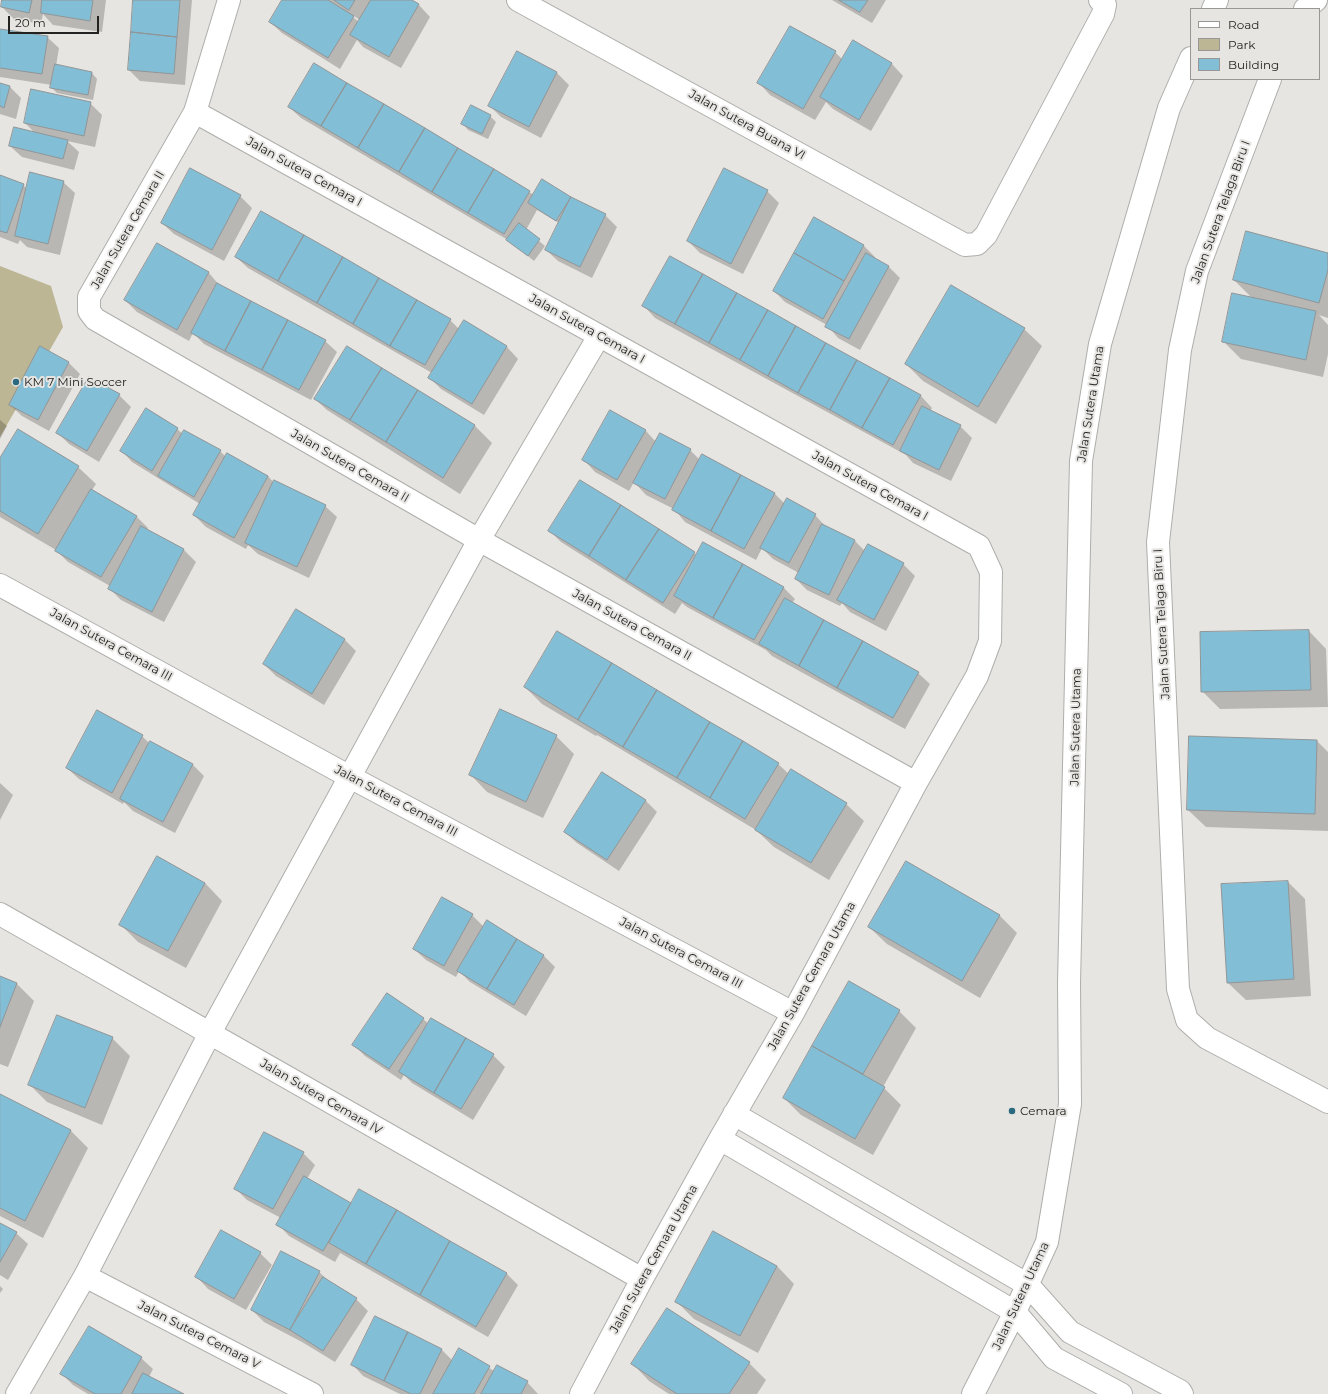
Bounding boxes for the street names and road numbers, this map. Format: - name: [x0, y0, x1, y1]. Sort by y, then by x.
- street label: Jalan Sutera Buana VI: [686, 87, 808, 163]
- street label: Jalan Sutera Cemara I: [244, 134, 364, 210]
- street label: Jalan Sutera Telaga Biru I: [1188, 139, 1254, 285]
- street label: Jalan Sutera Cemara II: [88, 169, 168, 291]
- street label: Jalan Sutera Cemara I: [527, 291, 647, 367]
- street label: Jalan Sutera Utama: [1075, 345, 1107, 463]
- street label: Jalan Sutera Cemara II: [289, 426, 411, 506]
- street label: Jalan Sutera Cemara I: [810, 448, 930, 524]
- street label: Jalan Sutera Telaga Biru I: [1151, 548, 1173, 700]
- street label: Jalan Sutera Cemara II: [570, 586, 694, 664]
- street label: Jalan Sutera Cemara III: [47, 605, 175, 685]
- street label: Jalan Sutera Utama: [1068, 668, 1084, 786]
- street label: Jalan Sutera Cemara III: [332, 762, 460, 840]
- street label: Jalan Sutera Cemara Utama: [765, 899, 859, 1053]
- street label: Jalan Sutera Cemara III: [617, 914, 745, 992]
- street label: Jalan Sutera Cemara IV: [258, 1056, 384, 1138]
- street label: Jalan Sutera Cemara Utama: [607, 1182, 701, 1336]
- street label: Jalan Sutera Utama: [990, 1240, 1052, 1352]
- street label: Jalan Sutera Cemara V: [136, 1298, 262, 1372]

